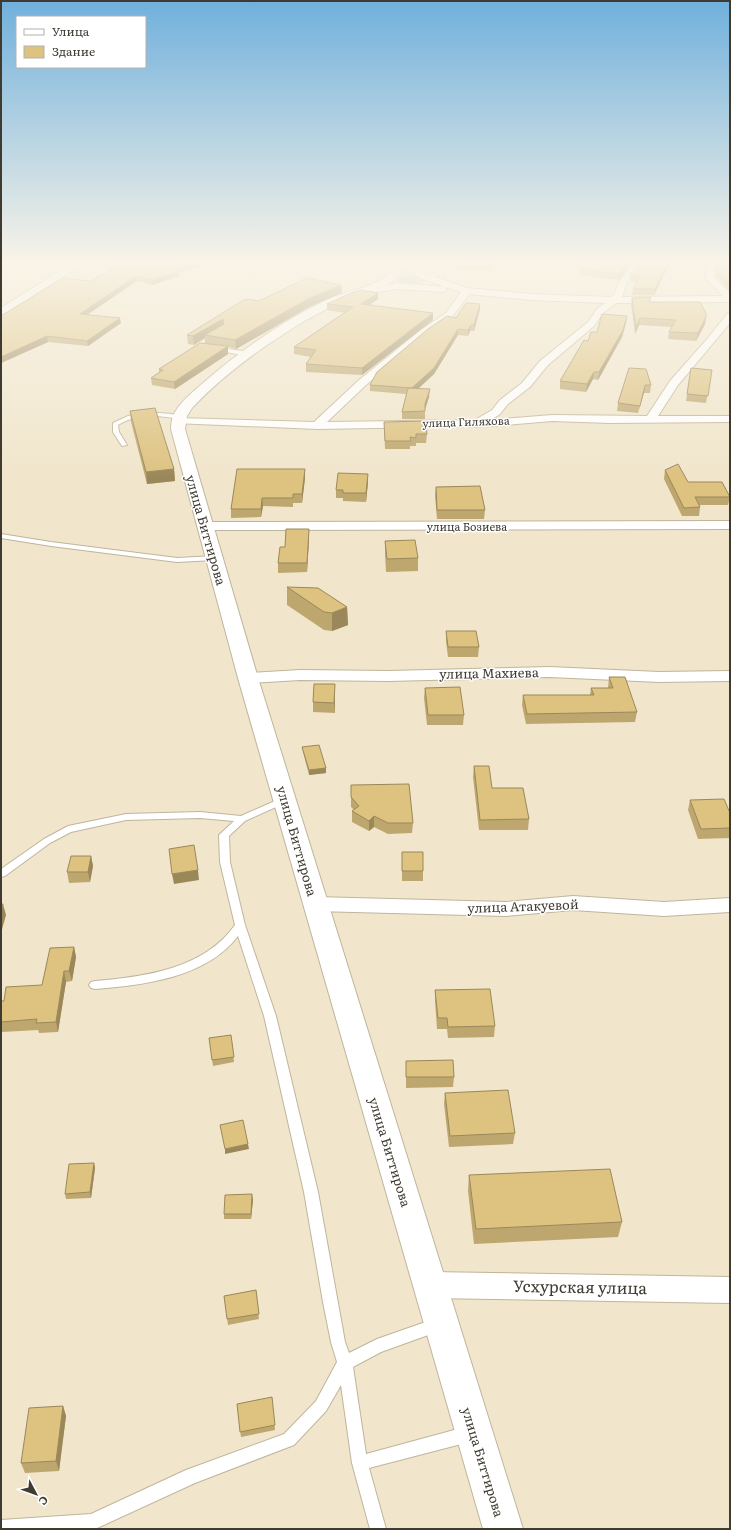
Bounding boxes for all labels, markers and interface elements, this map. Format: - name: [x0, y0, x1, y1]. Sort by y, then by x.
- legend: [16, 16, 146, 68]
- text: Улица: [52, 22, 90, 40]
- text: Здание: [52, 42, 95, 60]
- street label: улица Гиляхова: [422, 411, 510, 431]
- street label: улица Биттирова: [182, 472, 231, 587]
- street label: улица Бозиева: [427, 518, 507, 534]
- street label: улица Махиева: [439, 662, 539, 683]
- street label: улица Биттирова: [273, 783, 322, 898]
- street label: улица Атакуевой: [467, 894, 579, 917]
- street label: улица Биттирова: [365, 1095, 416, 1209]
- street label: Усхурская улица: [513, 1273, 648, 1299]
- street label: улица Биттирова: [458, 1405, 509, 1519]
- north arrow: [16, 1474, 56, 1514]
- text: С: [36, 1493, 53, 1510]

